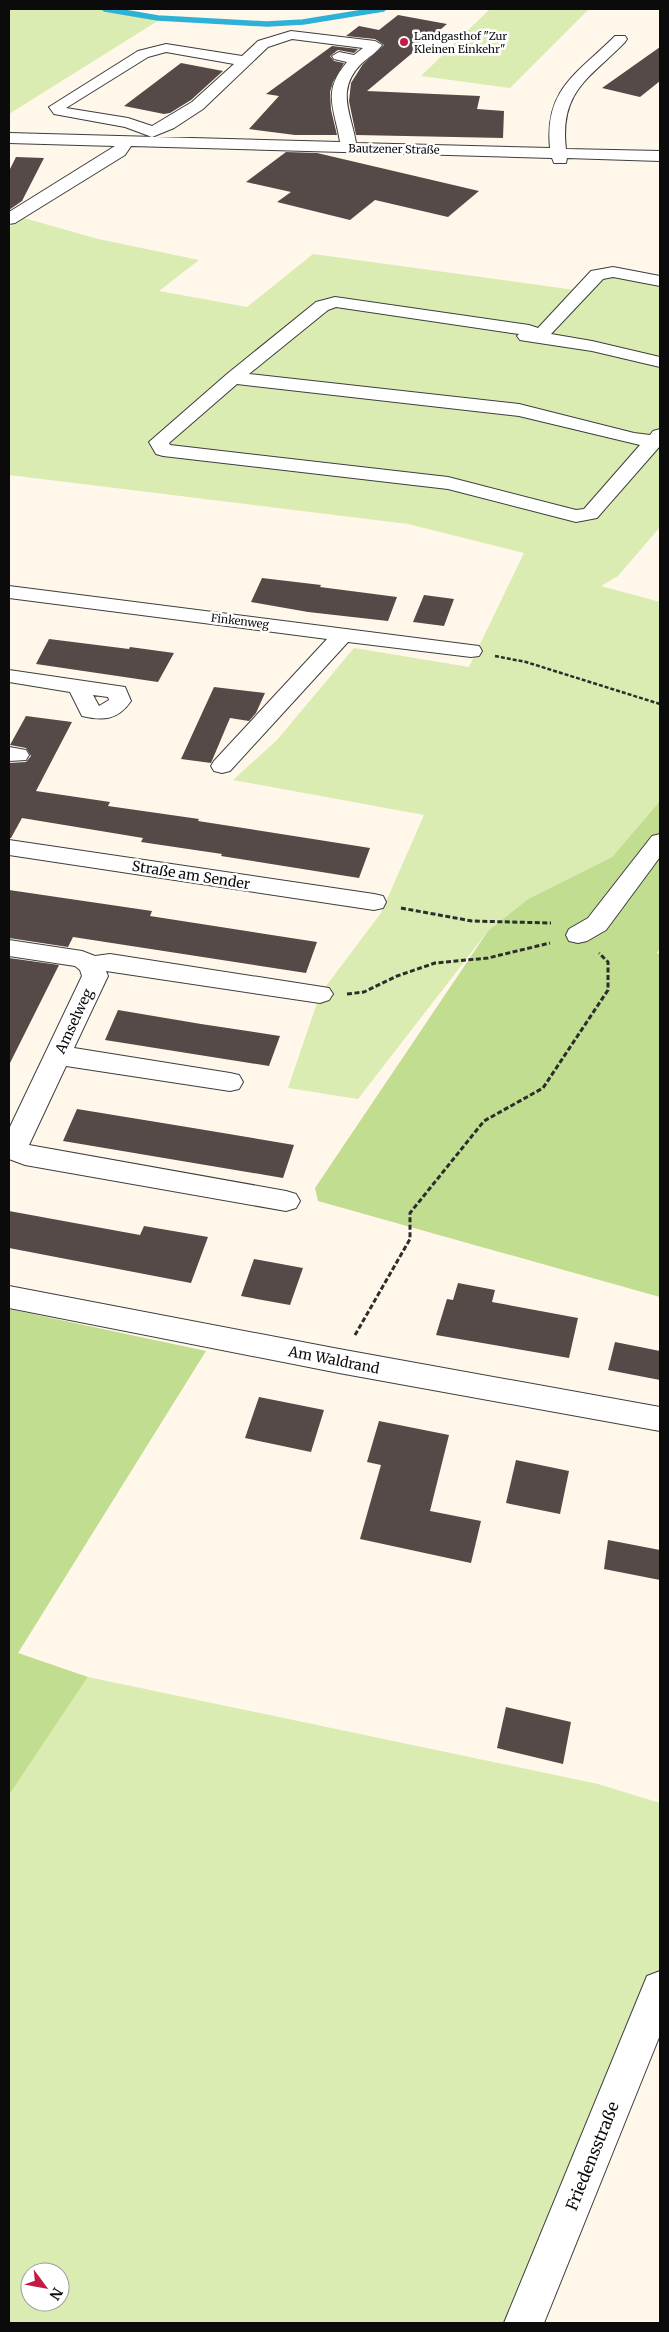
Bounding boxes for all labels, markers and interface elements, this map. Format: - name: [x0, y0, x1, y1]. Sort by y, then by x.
- place label: Landgasthof "Zur Kleinen Einkehr": [414, 29, 507, 56]
- marker: Landgasthof "Zur Kleinen Einkehr": [398, 36, 410, 48]
- street label: Bautzener Straße: [348, 141, 440, 157]
- street label: Finkenweg: [210, 610, 270, 632]
- street label: Straße am Sender: [131, 857, 251, 893]
- street label: Amselweg: [51, 985, 97, 1057]
- street label: Am Waldrand: [286, 1342, 382, 1378]
- street label: Friedensstraße: [561, 2099, 623, 2213]
- north arrow: [20, 2262, 70, 2312]
- text: N: [45, 2284, 67, 2303]

